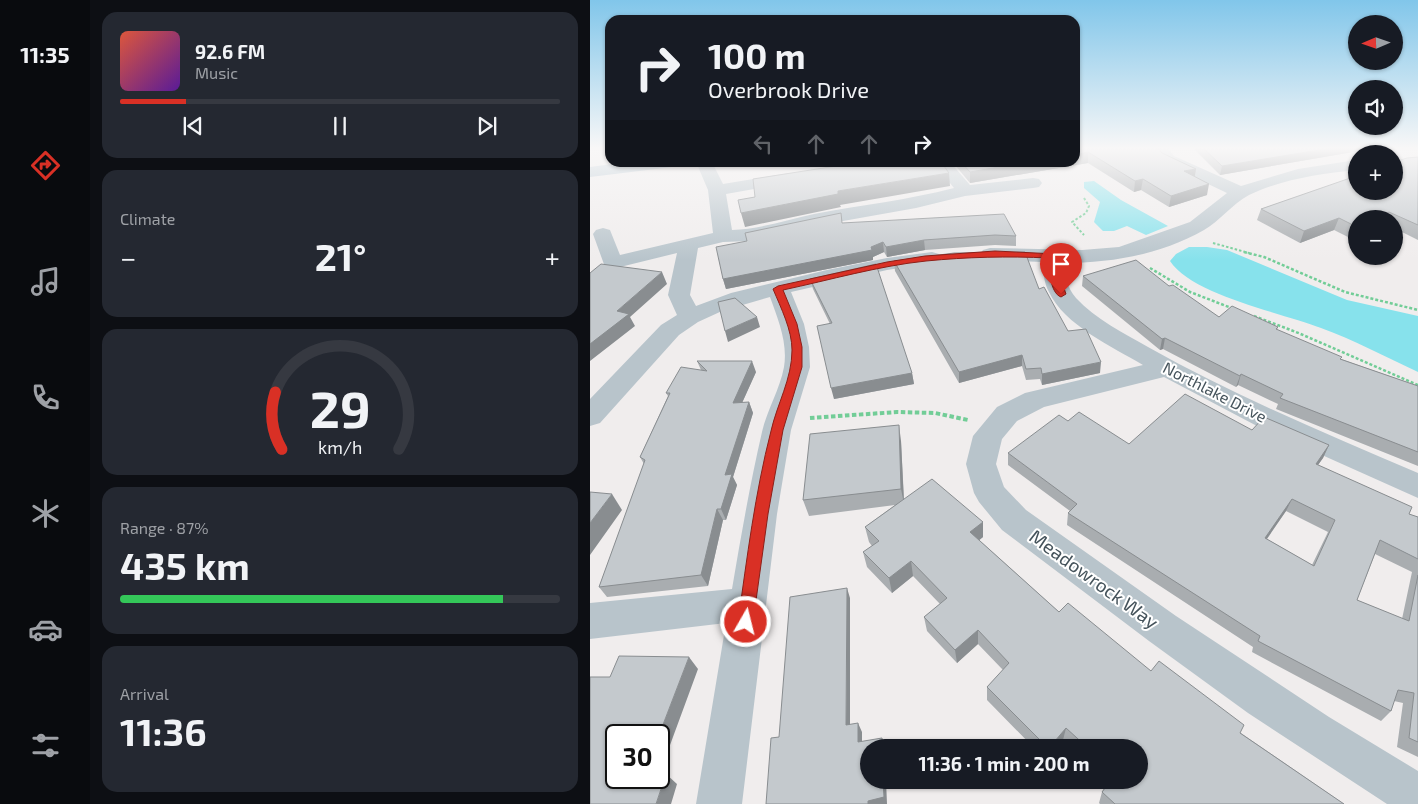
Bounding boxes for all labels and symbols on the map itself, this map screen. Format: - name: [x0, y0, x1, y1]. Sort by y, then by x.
- north arrow: [1348, 15, 1402, 70]
- pin: [1040, 243, 1082, 294]
- street label: Northlake Drive: [1160, 357, 1270, 426]
- street label: Meadowrock Way: [1025, 524, 1163, 633]
- position arrow: [719, 595, 771, 647]
- speed limit sign: 30: [605, 724, 670, 789]

